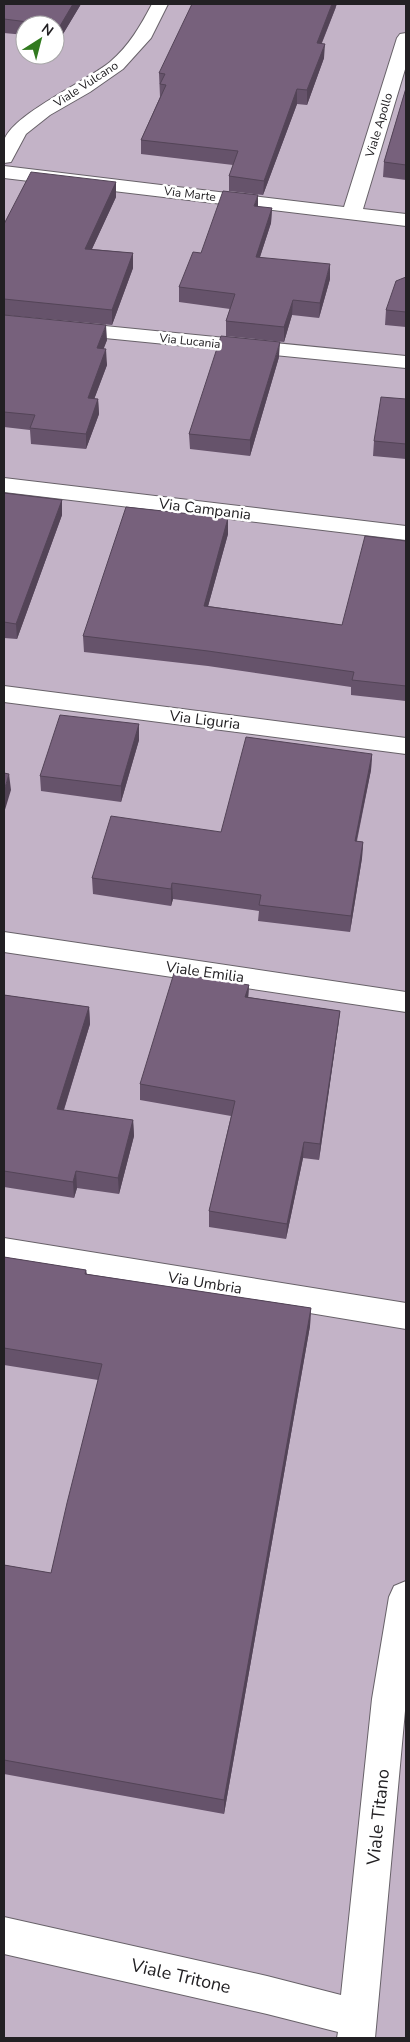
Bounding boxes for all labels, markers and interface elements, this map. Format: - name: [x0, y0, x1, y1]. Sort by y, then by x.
- north arrow: [15, 15, 65, 65]
- text: N: [38, 19, 57, 41]
- street label: Viale Vulcano: [50, 57, 122, 111]
- street label: Viale Apollo: [361, 91, 396, 160]
- street label: Via Marte: [162, 183, 217, 205]
- street label: Via Lucania: [158, 330, 221, 352]
- street label: Via Campania: [157, 493, 252, 525]
- street label: Via Liguria: [167, 706, 242, 734]
- street label: Viale Emilia: [164, 956, 245, 987]
- street label: Via Umbria: [165, 1267, 244, 1299]
- street label: Viale Titano: [361, 1768, 395, 1867]
- street label: Viale Tritone: [128, 1953, 233, 1999]

